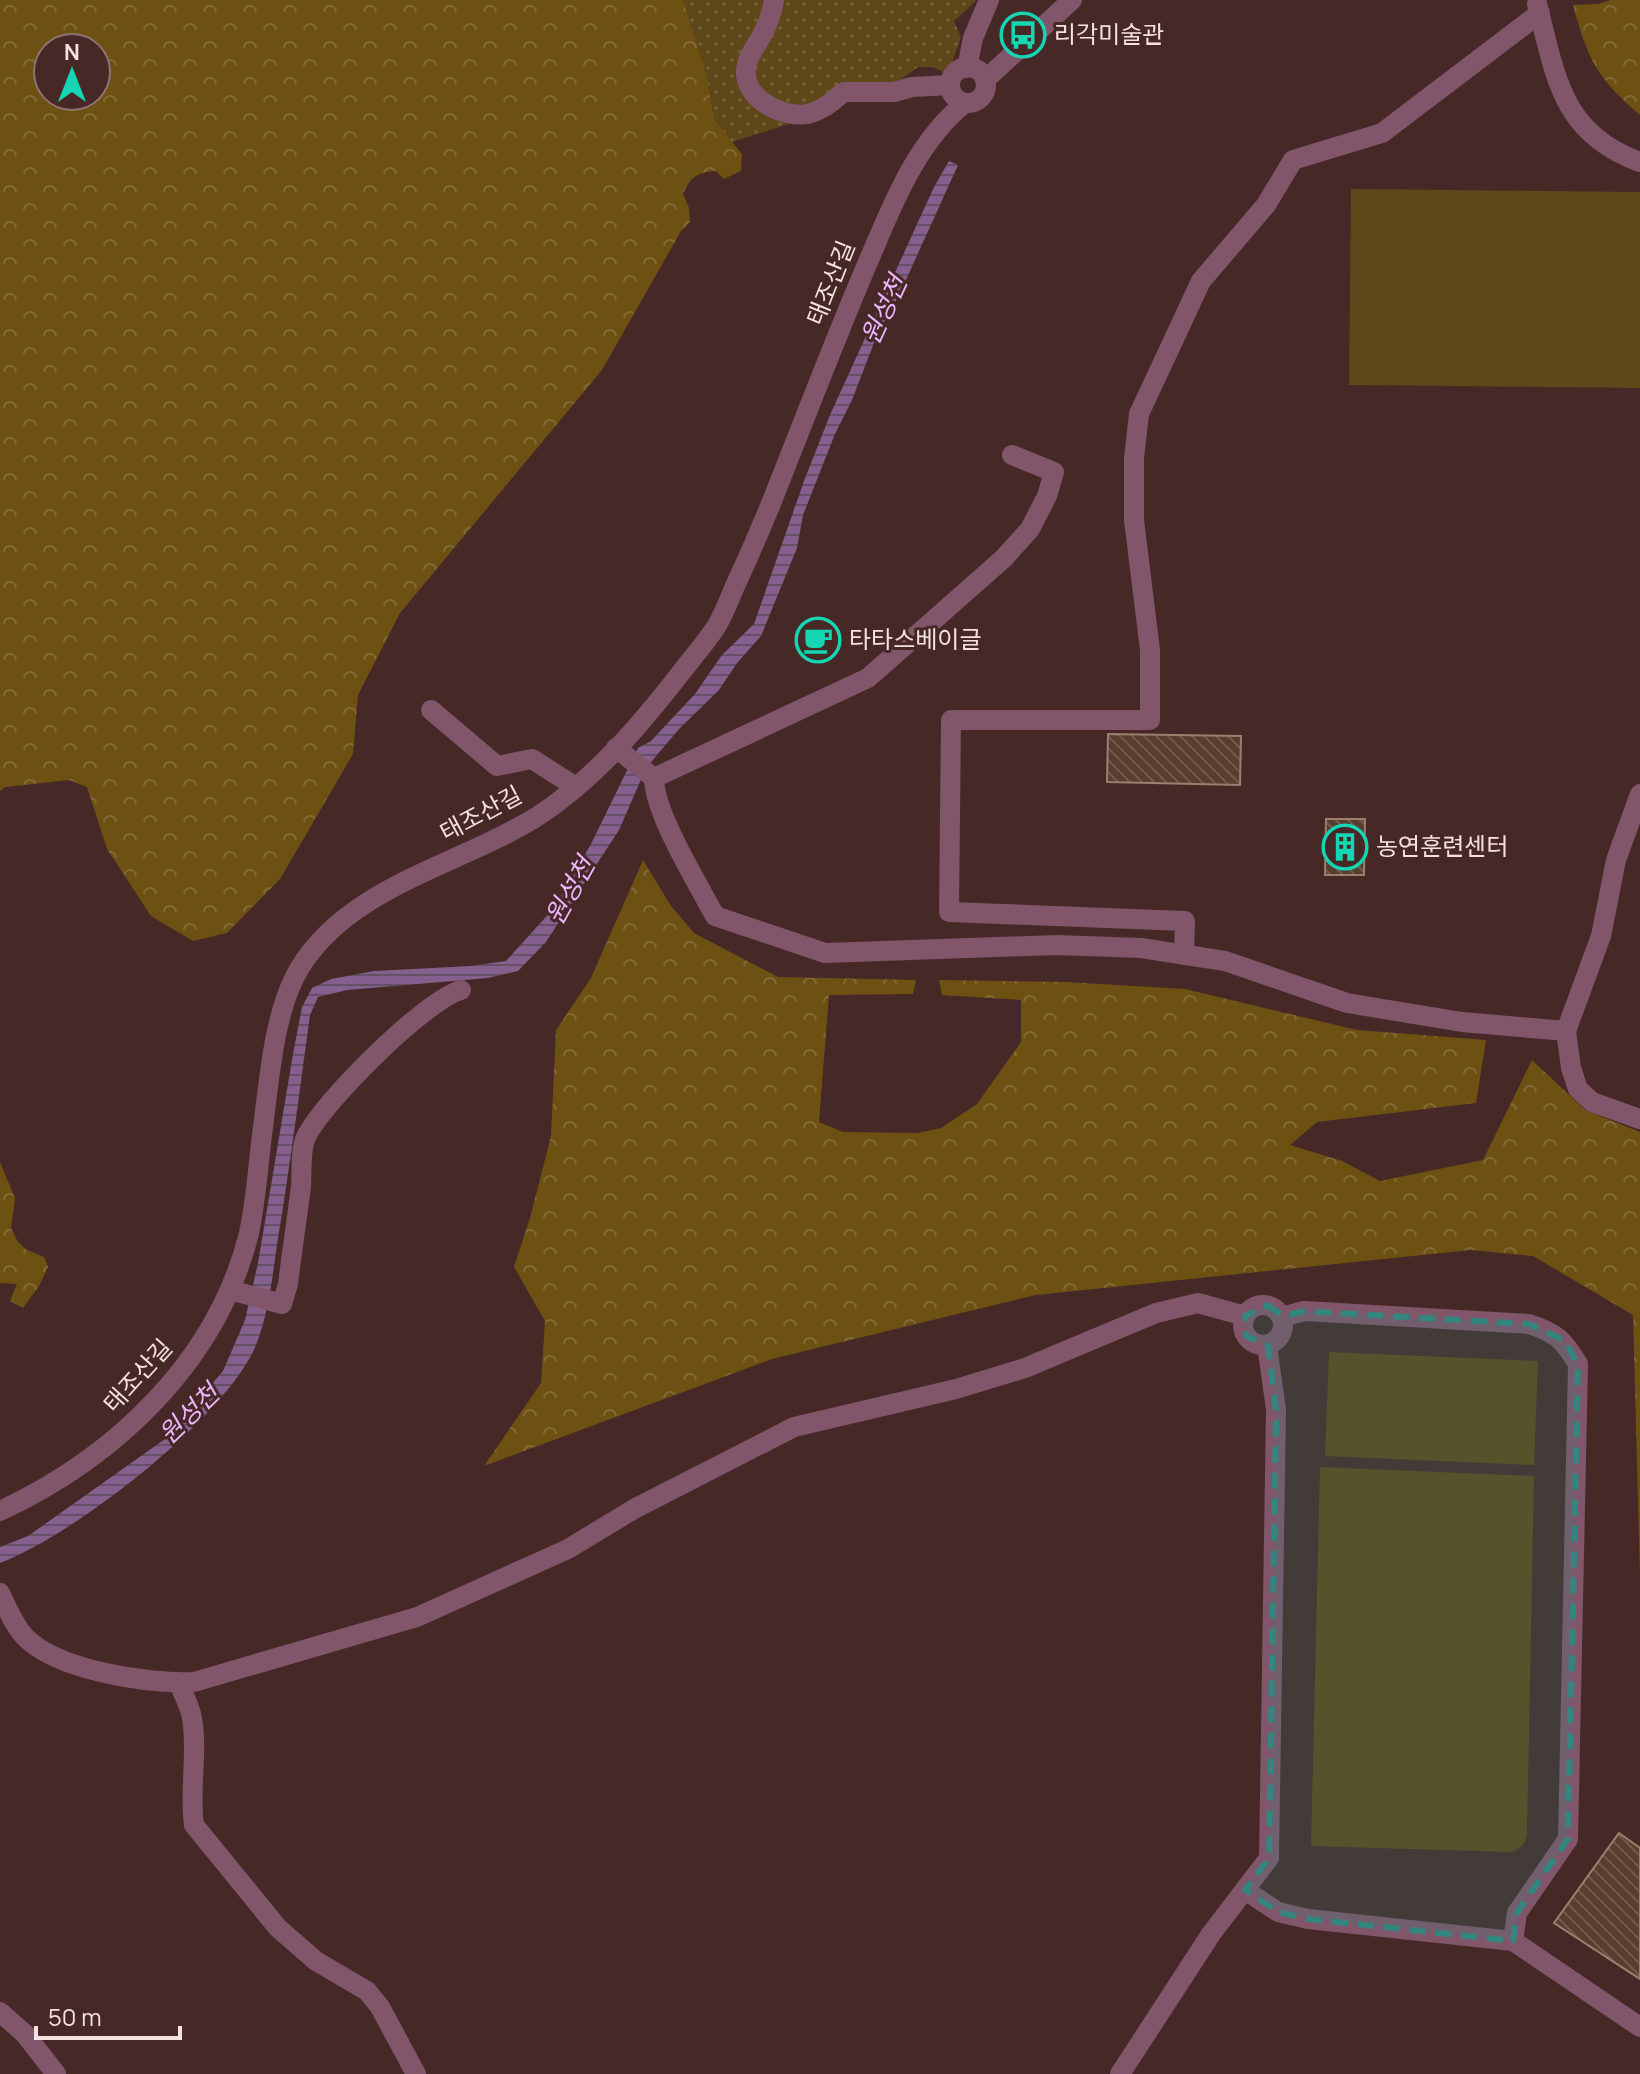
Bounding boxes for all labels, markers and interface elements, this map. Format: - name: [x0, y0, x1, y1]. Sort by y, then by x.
- bus stop icon: 리각미술관: [999, 11, 1047, 59]
- place label: 리각미술관: [1054, 17, 1164, 50]
- north arrow: [32, 32, 112, 112]
- text: N: [64, 37, 80, 67]
- street label: 태조산길: [798, 235, 861, 330]
- water label: 원성천: [852, 267, 916, 350]
- cafe icon: 타타스베이글: [794, 616, 842, 664]
- place label: 타타스베이글: [849, 622, 981, 655]
- street label: 태조산길: [434, 777, 527, 848]
- building icon: 농연훈련센터: [1321, 823, 1369, 871]
- place label: 농연훈련센터: [1376, 829, 1508, 862]
- water label: 원성천: [536, 848, 604, 931]
- street label: 태조산길: [95, 1331, 179, 1419]
- water label: 원성천: [150, 1373, 229, 1451]
- scale bar: [36, 1990, 180, 2040]
- text: 50 m: [48, 2000, 102, 2033]

